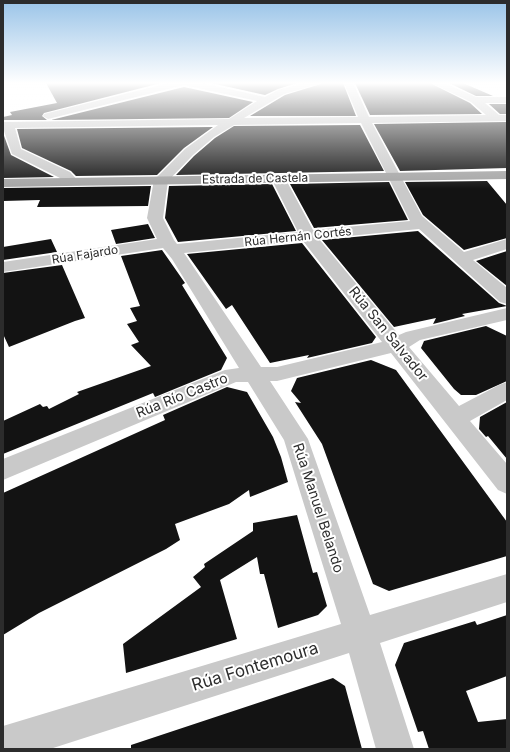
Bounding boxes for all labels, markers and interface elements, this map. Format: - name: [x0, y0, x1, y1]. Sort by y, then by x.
- street label: Estrada de Castela: [202, 171, 308, 187]
- street label: Rúa Hernán Cortés: [244, 224, 352, 250]
- street label: Rúa Fajardo: [51, 243, 119, 267]
- street label: Rúa San Salvador: [345, 284, 431, 384]
- street label: Rúa Río Castro: [134, 370, 230, 422]
- street label: Rúa Manuel Belando: [289, 441, 347, 575]
- street label: Rúa Fontemoura: [189, 638, 321, 696]

